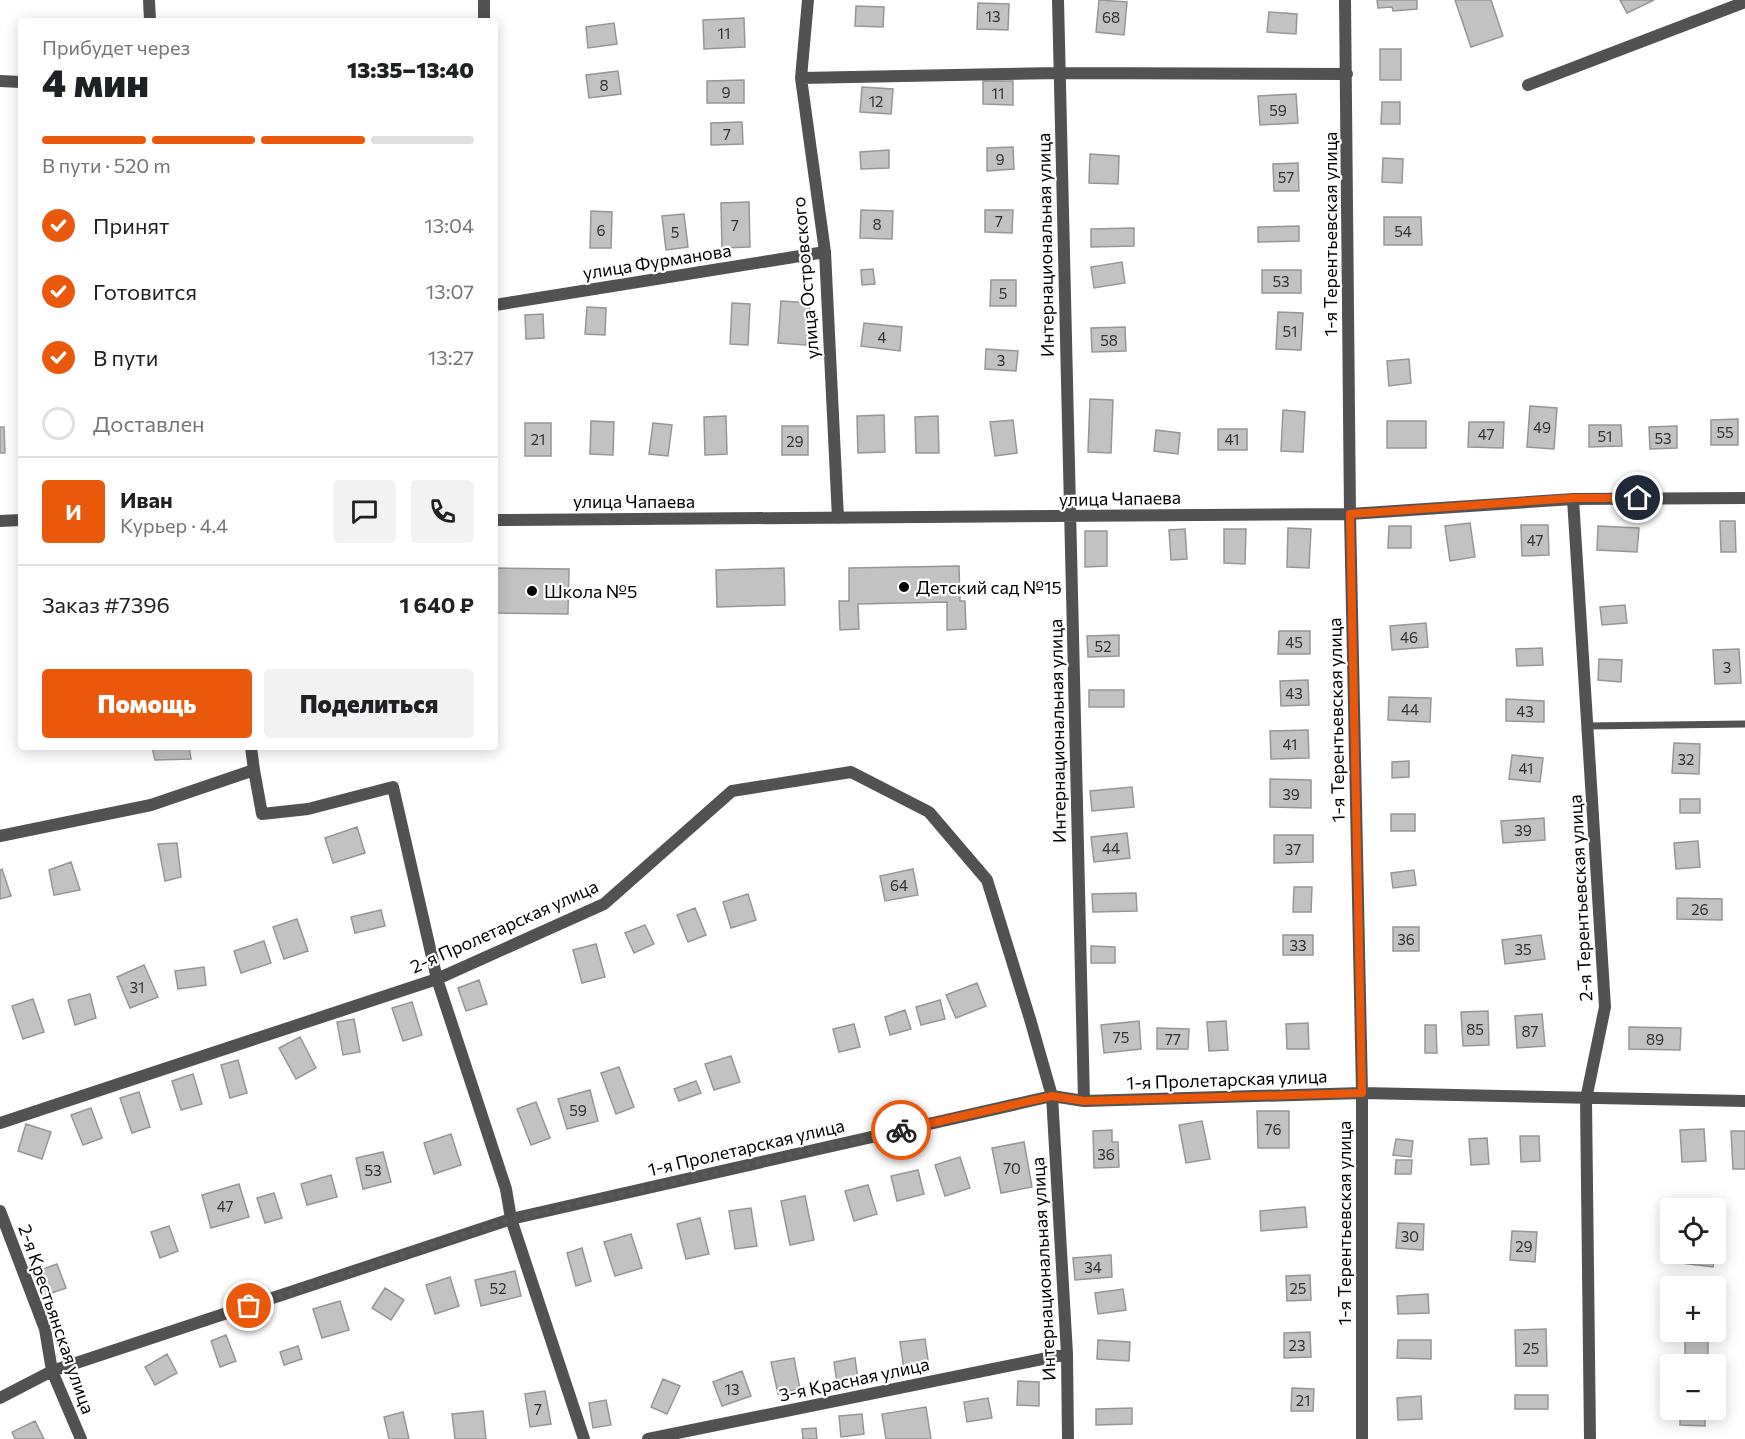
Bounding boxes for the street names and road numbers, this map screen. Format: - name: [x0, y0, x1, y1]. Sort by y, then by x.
- street label: 1-я Терентьевская улица: [1319, 132, 1341, 336]
- street label: Интернациональная улица: [1032, 133, 1058, 357]
- street label: улица Островского: [787, 196, 823, 360]
- street label: улица Фурманова: [581, 238, 733, 284]
- street label: улица Чапаева: [1059, 486, 1181, 510]
- street label: улица Чапаева: [573, 490, 695, 512]
- street label: 1-я Терентьевская улица: [1323, 617, 1349, 823]
- street label: Интернациональная улица: [1044, 619, 1070, 843]
- street label: 2-я Терентьевская улица: [1564, 794, 1596, 1002]
- street label: 2-я Пролетарская улица: [407, 875, 601, 977]
- street label: 1-я Пролетарская улица: [1126, 1064, 1328, 1094]
- street label: 1-я Пролетарская улица: [646, 1114, 846, 1180]
- street label: 1-я Терентьевская улица: [1333, 1121, 1355, 1325]
- street label: Интернациональная улица: [1026, 1156, 1060, 1382]
- street label: 2-я Крестьянская улица: [14, 1221, 100, 1417]
- street label: 3-я Красная улица: [777, 1352, 931, 1406]

